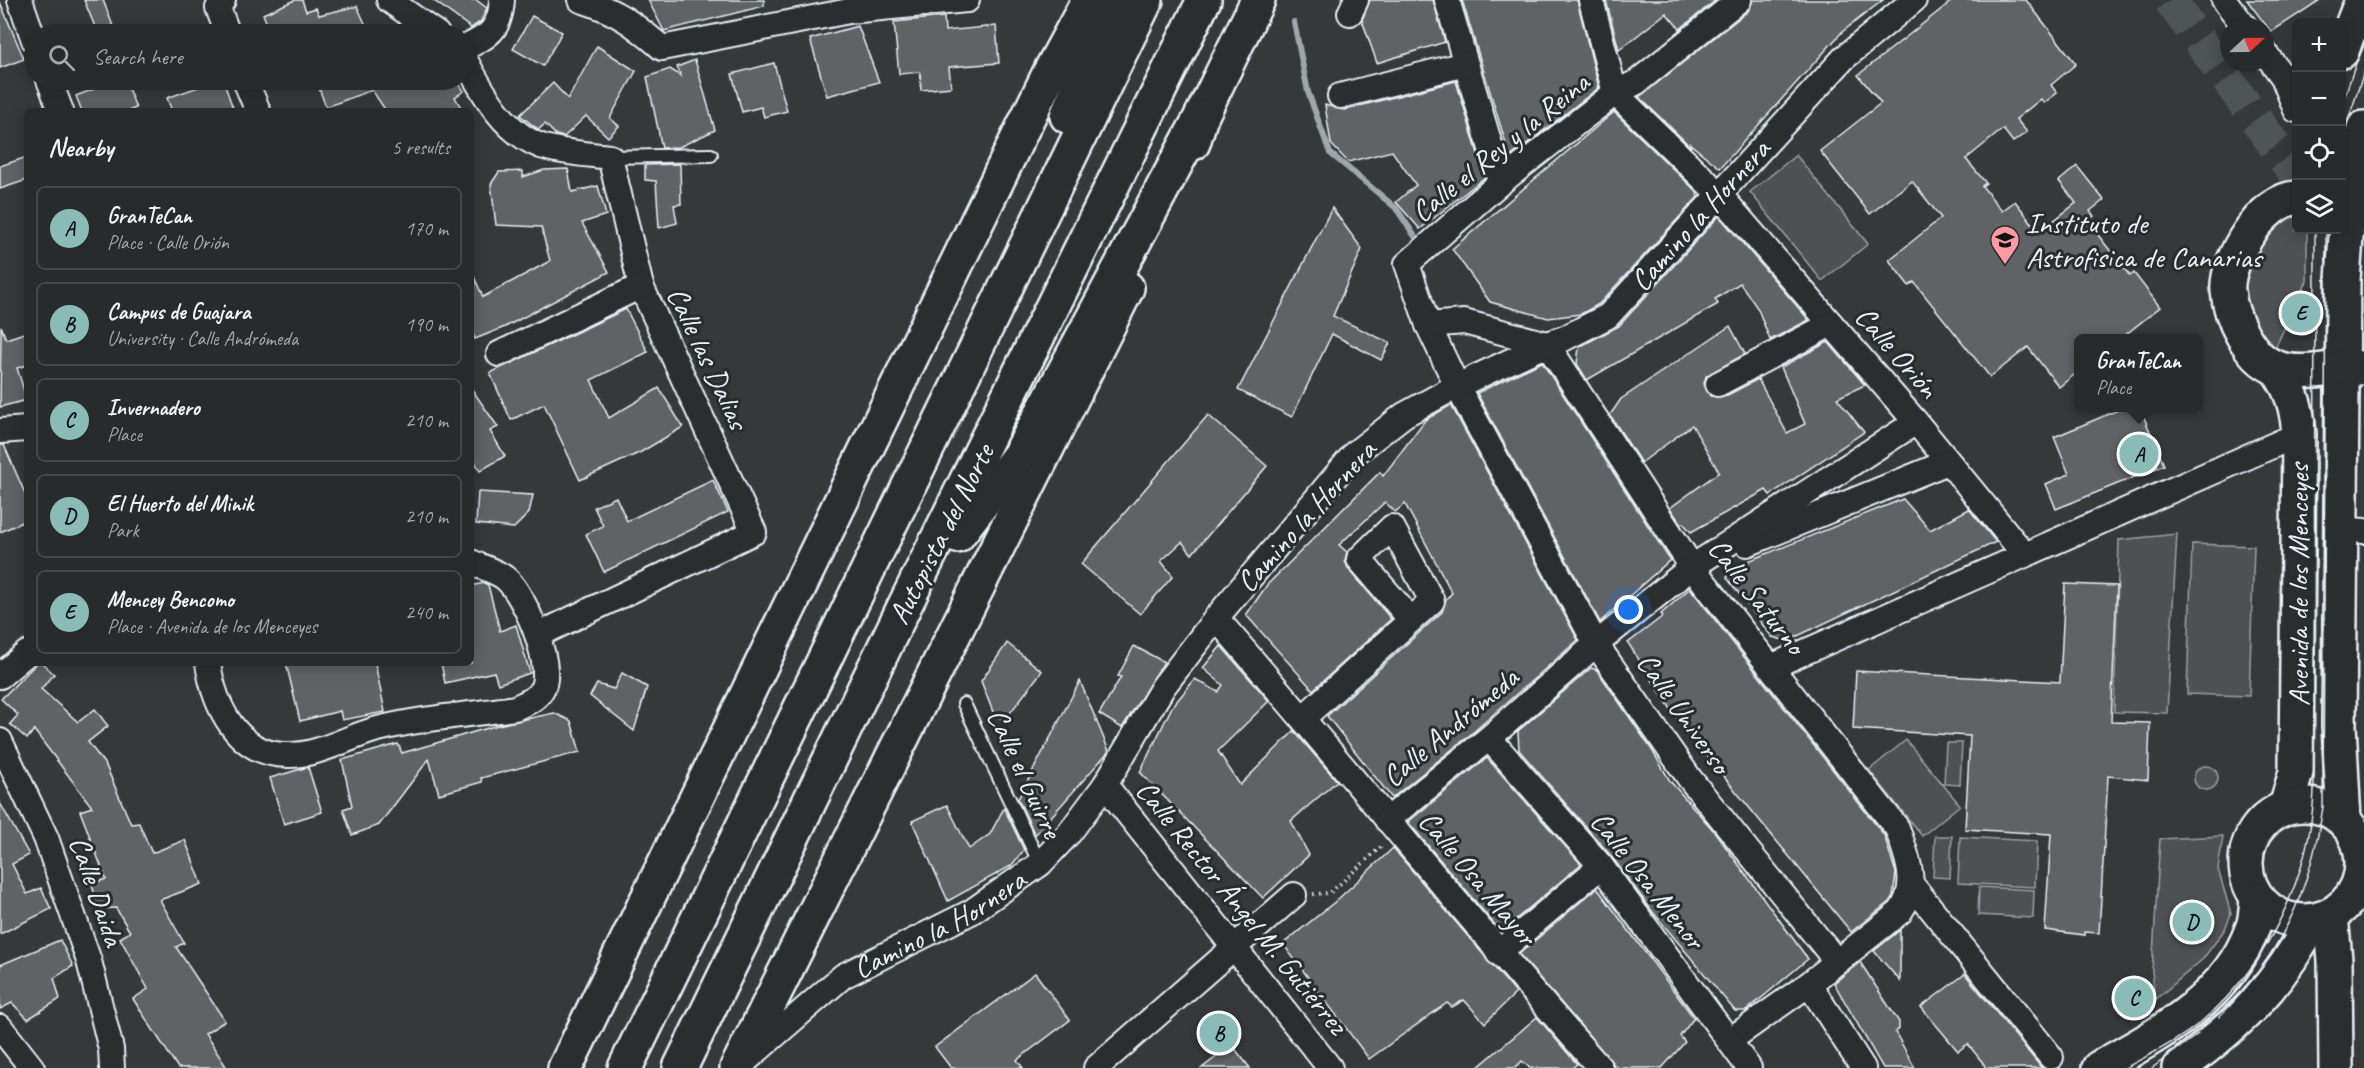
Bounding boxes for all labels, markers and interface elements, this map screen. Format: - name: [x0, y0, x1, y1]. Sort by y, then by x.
- north arrow: [2220, 18, 2274, 72]
- map controls: [2292, 18, 2346, 234]
- button: +: [2292, 18, 2346, 72]
- search box: [24, 24, 474, 90]
- icon: search: [45, 41, 78, 74]
- text: Search here: [93, 43, 183, 71]
- street label: Calle el Rey y la Reina: [1403, 62, 1598, 230]
- button: −: [2292, 72, 2346, 126]
- button: locate: [2292, 126, 2346, 180]
- street label: Camino la Hornera: [1622, 130, 1780, 299]
- text: Nearby: [48, 131, 113, 164]
- text: 5 results: [391, 135, 450, 160]
- button: layers: [2292, 180, 2346, 234]
- text: GranTeCan: [107, 202, 192, 230]
- place label: Instituto de Astrofisica de Canarias: [2026, 204, 2264, 276]
- text: A: [64, 216, 75, 241]
- text: 170 m: [405, 216, 448, 241]
- school or university icon: Instituto de Astrofisica de Canarias: [1989, 224, 2021, 266]
- text: Place · Calle Orión: [107, 230, 229, 255]
- street label: Calle las Dalias: [658, 281, 759, 438]
- pin: E: [2282, 290, 2320, 336]
- text: Campus de Guajara: [107, 298, 251, 326]
- street label: Calle Orión: [1847, 298, 1948, 407]
- text: B: [64, 312, 75, 337]
- text: 190 m: [405, 312, 448, 337]
- text: University · Calle Andrómeda: [107, 326, 298, 351]
- popup: [2074, 334, 2203, 412]
- text: GranTeCan: [2096, 347, 2181, 375]
- text: Place: [2096, 375, 2131, 400]
- text: Invernadero: [107, 394, 200, 422]
- text: C: [65, 408, 74, 433]
- text: 210 m: [405, 408, 448, 433]
- text: Place: [107, 422, 142, 447]
- street label: Camino la Hornera: [1228, 431, 1386, 600]
- pin: A: [2120, 432, 2158, 476]
- street label: Autopista del Norte: [879, 436, 1004, 630]
- street label: Avenida de los Menceyes: [2279, 461, 2317, 706]
- text: El Huerto del Minik: [107, 490, 253, 518]
- text: D: [64, 504, 75, 529]
- text: 210 m: [405, 504, 448, 529]
- text: Park: [107, 518, 139, 543]
- street label: Calle Saturno: [1700, 530, 1816, 664]
- text: Mencey Bencomo: [107, 586, 234, 614]
- your location: [1614, 595, 1643, 624]
- text: E: [64, 600, 75, 625]
- text: 240 m: [405, 600, 448, 625]
- text: Place · Avenida de los Menceyes: [107, 614, 317, 639]
- street label: Calle Universo: [1628, 645, 1741, 784]
- street label: Calle Andrómeda: [1374, 658, 1528, 795]
- street label: Calle el Guirre: [978, 702, 1073, 846]
- street label: Calle Rector Ángel M. Gutiérrez: [1128, 772, 1357, 1043]
- street label: Calle Osa Mayor: [1410, 803, 1547, 955]
- street label: Calle Osa Menor: [1582, 803, 1715, 959]
- street label: Calle Daida: [61, 831, 134, 953]
- street label: Camino la Hornera: [847, 860, 1035, 987]
- pin: D: [2172, 900, 2212, 944]
- pin: C: [2114, 976, 2154, 1020]
- pin: B: [1200, 1010, 1238, 1056]

